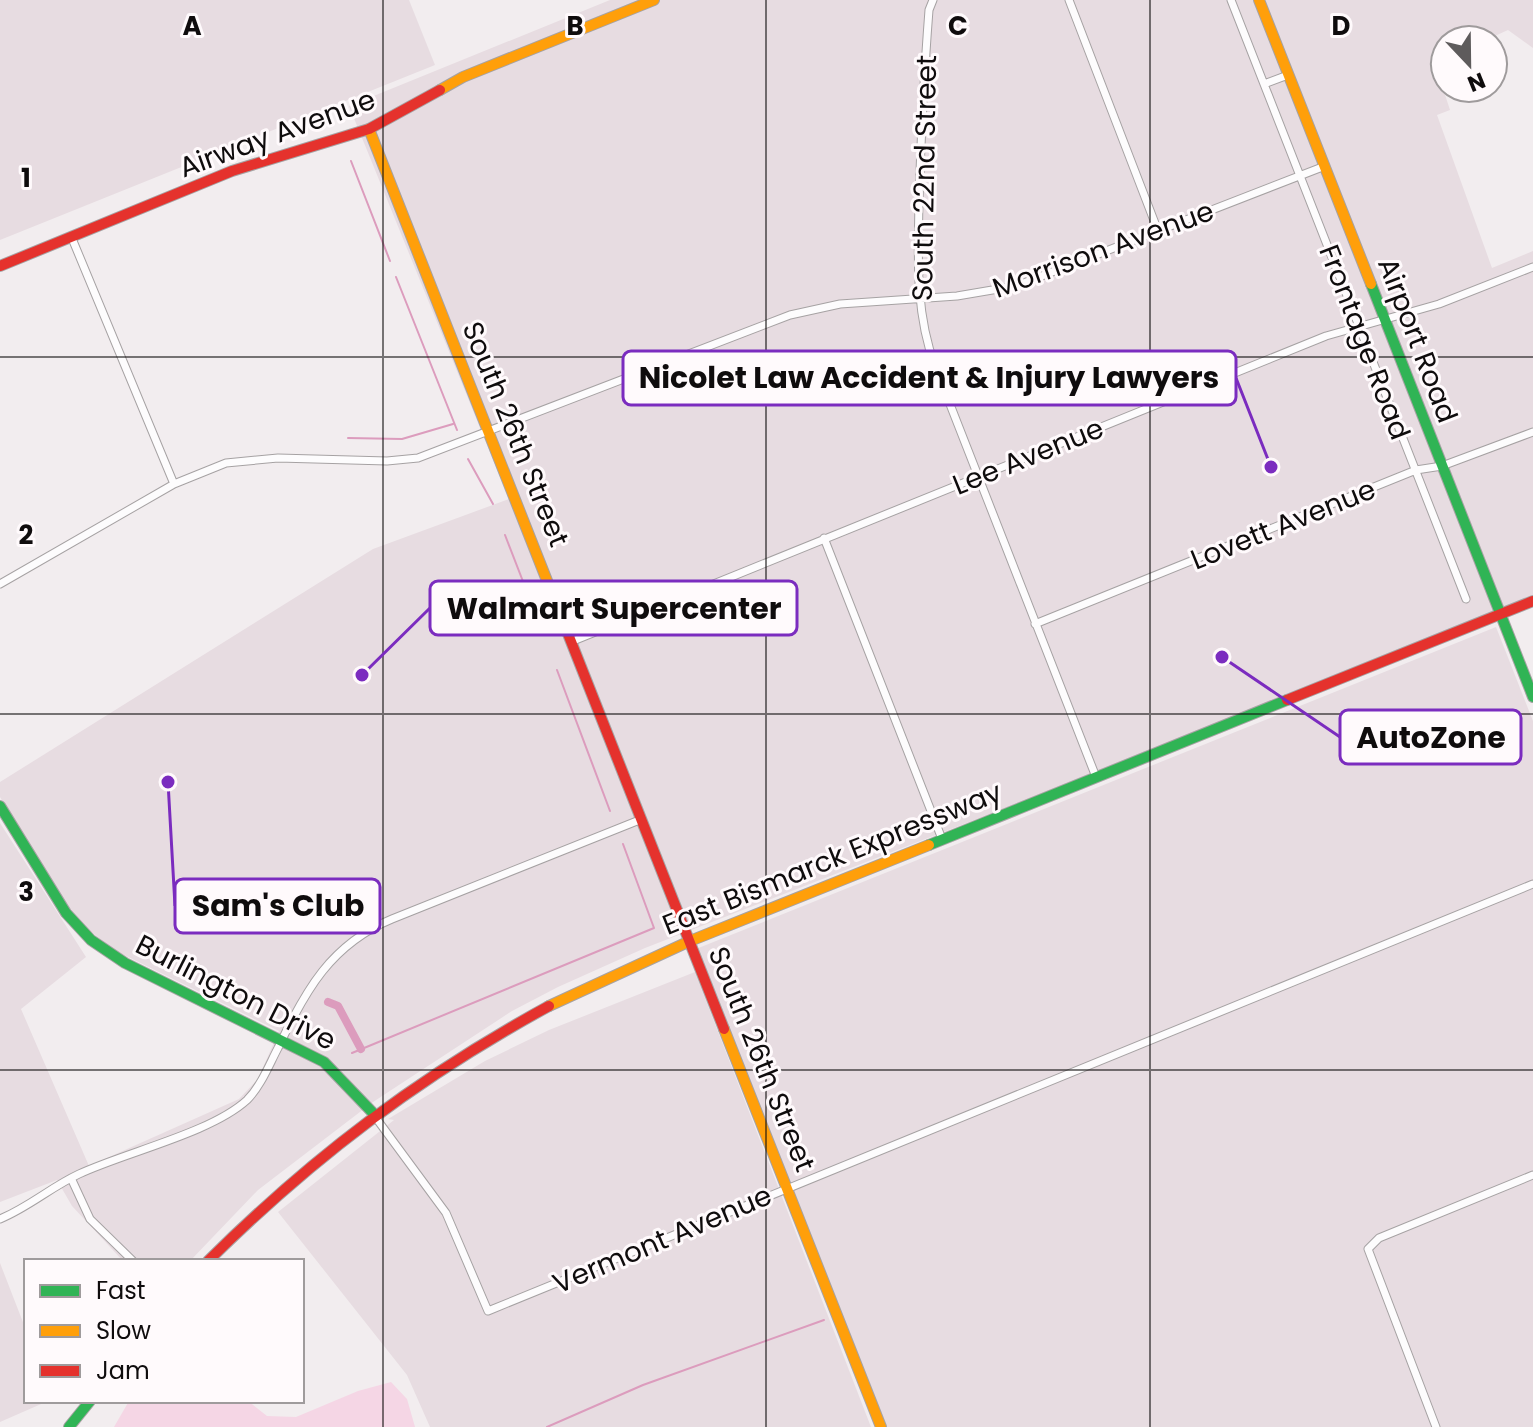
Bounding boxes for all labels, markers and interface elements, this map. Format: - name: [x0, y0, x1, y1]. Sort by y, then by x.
- text: A: [182, 8, 202, 44]
- text: B: [566, 8, 584, 44]
- text: C: [948, 8, 968, 44]
- text: D: [1332, 8, 1351, 44]
- north arrow: [1429, 24, 1509, 104]
- street label: South 22nd Street: [903, 54, 946, 302]
- text: N: [1463, 65, 1490, 100]
- street label: Airway Avenue: [173, 80, 381, 187]
- text: 1: [21, 160, 31, 196]
- street label: Morrison Avenue: [987, 191, 1219, 308]
- street label: Frontage Road: [1309, 239, 1420, 445]
- street label: Airport Road: [1368, 252, 1467, 428]
- street label: South 26th Street: [453, 316, 578, 552]
- callout: Nicolet Law Accident & Injury Lawyers: [623, 351, 1236, 405]
- text: Nicolet Law Accident & Injury Lawyers: [639, 356, 1219, 399]
- street label: Lee Avenue: [947, 409, 1109, 504]
- street label: Lovett Avenue: [1185, 470, 1381, 579]
- text: 2: [19, 517, 34, 553]
- callout: Walmart Supercenter: [430, 581, 797, 635]
- text: Walmart Supercenter: [446, 587, 782, 630]
- callout: AutoZone: [1340, 710, 1521, 764]
- text: AutoZone: [1356, 716, 1506, 759]
- street label: East Bismarck Expressway: [657, 772, 1008, 944]
- text: 3: [18, 874, 34, 910]
- callout: Sam's Club: [175, 879, 380, 933]
- text: Sam's Club: [192, 884, 364, 927]
- street label: Burlington Drive: [129, 925, 343, 1060]
- street label: South 26th Street: [699, 941, 824, 1177]
- street label: Vermont Avenue: [547, 1176, 778, 1303]
- legend: [24, 1259, 304, 1403]
- text: Fast: [96, 1274, 146, 1307]
- text: Slow: [96, 1314, 151, 1347]
- text: Jam: [96, 1354, 150, 1387]

